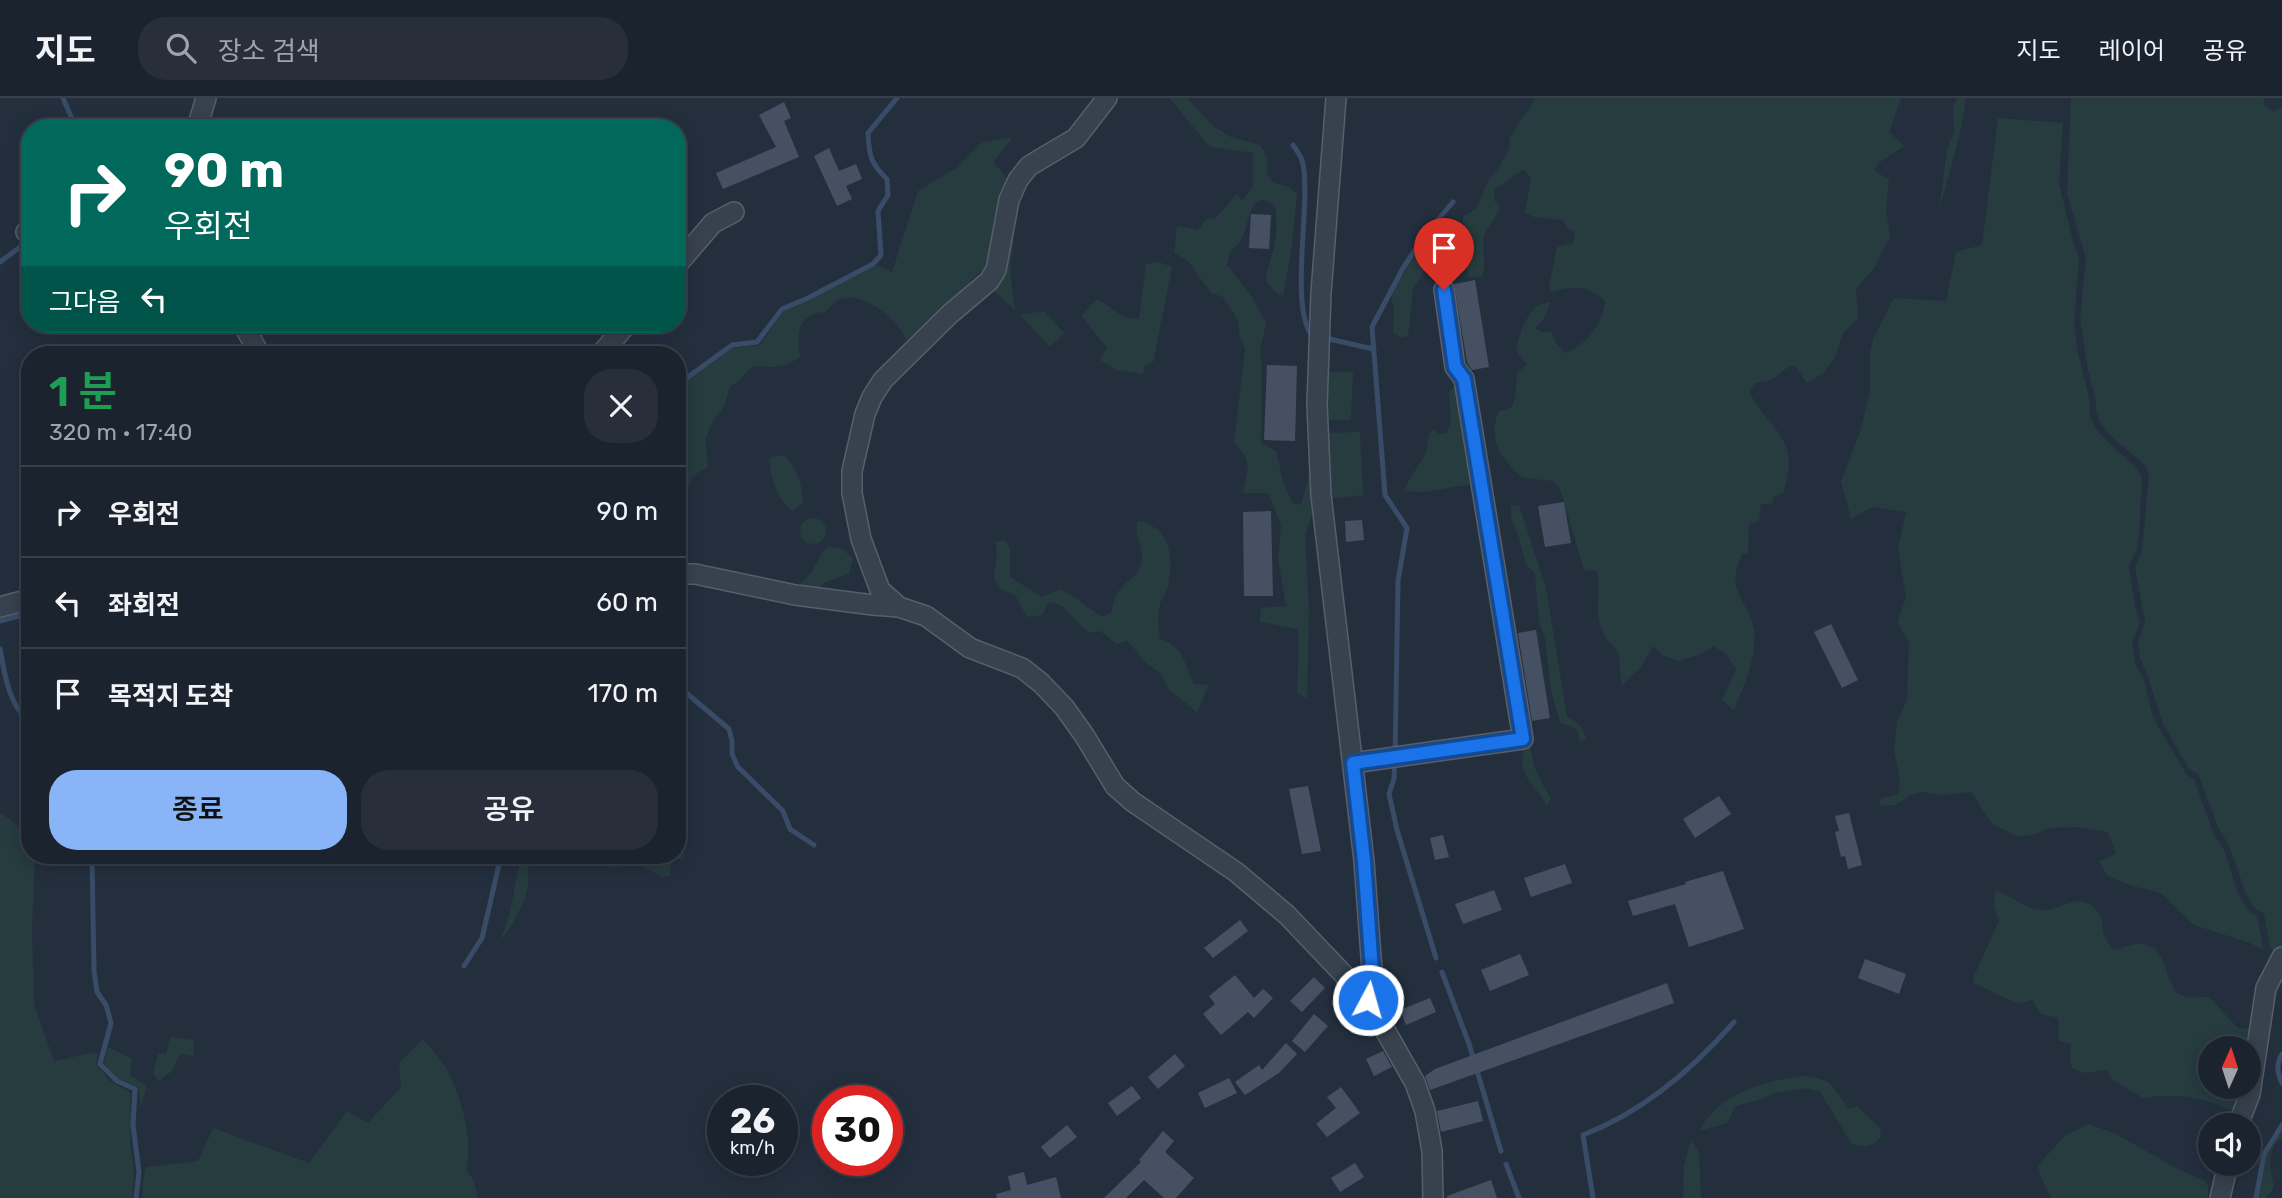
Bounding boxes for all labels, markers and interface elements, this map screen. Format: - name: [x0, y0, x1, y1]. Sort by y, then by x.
- search box: [138, 17, 628, 80]
- icon: search: [162, 29, 200, 67]
- text: 지도: [35, 31, 96, 70]
- text: 장소 검색: [218, 36, 320, 67]
- text: 지도: [2016, 37, 2061, 65]
- text: 레이어: [2099, 37, 2165, 65]
- text: 공유: [2203, 37, 2247, 65]
- text: 90 m: [164, 141, 284, 199]
- icon: right: [49, 147, 140, 238]
- text: 우회전: [164, 207, 252, 245]
- pin: [1414, 218, 1474, 290]
- icon: arrive: [1425, 229, 1463, 267]
- icon: left: [135, 280, 173, 318]
- text: 그다음: [49, 287, 121, 318]
- text: 1 분: [49, 367, 117, 417]
- button: close: [584, 369, 658, 443]
- text: 320 m · 17:40: [49, 418, 192, 446]
- icon: right: [49, 493, 87, 531]
- text: 90 m: [597, 496, 658, 527]
- text: 우회전: [108, 499, 180, 530]
- icon: left: [49, 584, 87, 622]
- text: 60 m: [596, 587, 658, 618]
- text: 좌회전: [108, 590, 180, 621]
- icon: arrive: [49, 675, 87, 713]
- text: 170 m: [588, 678, 658, 709]
- text: 목적지 도착: [108, 681, 233, 712]
- button: 종료: [49, 770, 347, 850]
- button: 공유: [361, 770, 658, 850]
- position arrow: [1331, 963, 1405, 1037]
- north arrow: [2198, 1036, 2261, 1099]
- map controls: [2198, 1036, 2261, 1176]
- speed limit sign: 30: [812, 1085, 903, 1176]
- text: 26: [730, 1100, 775, 1142]
- button: sound: [2198, 1113, 2261, 1176]
- text: km/h: [730, 1137, 775, 1159]

